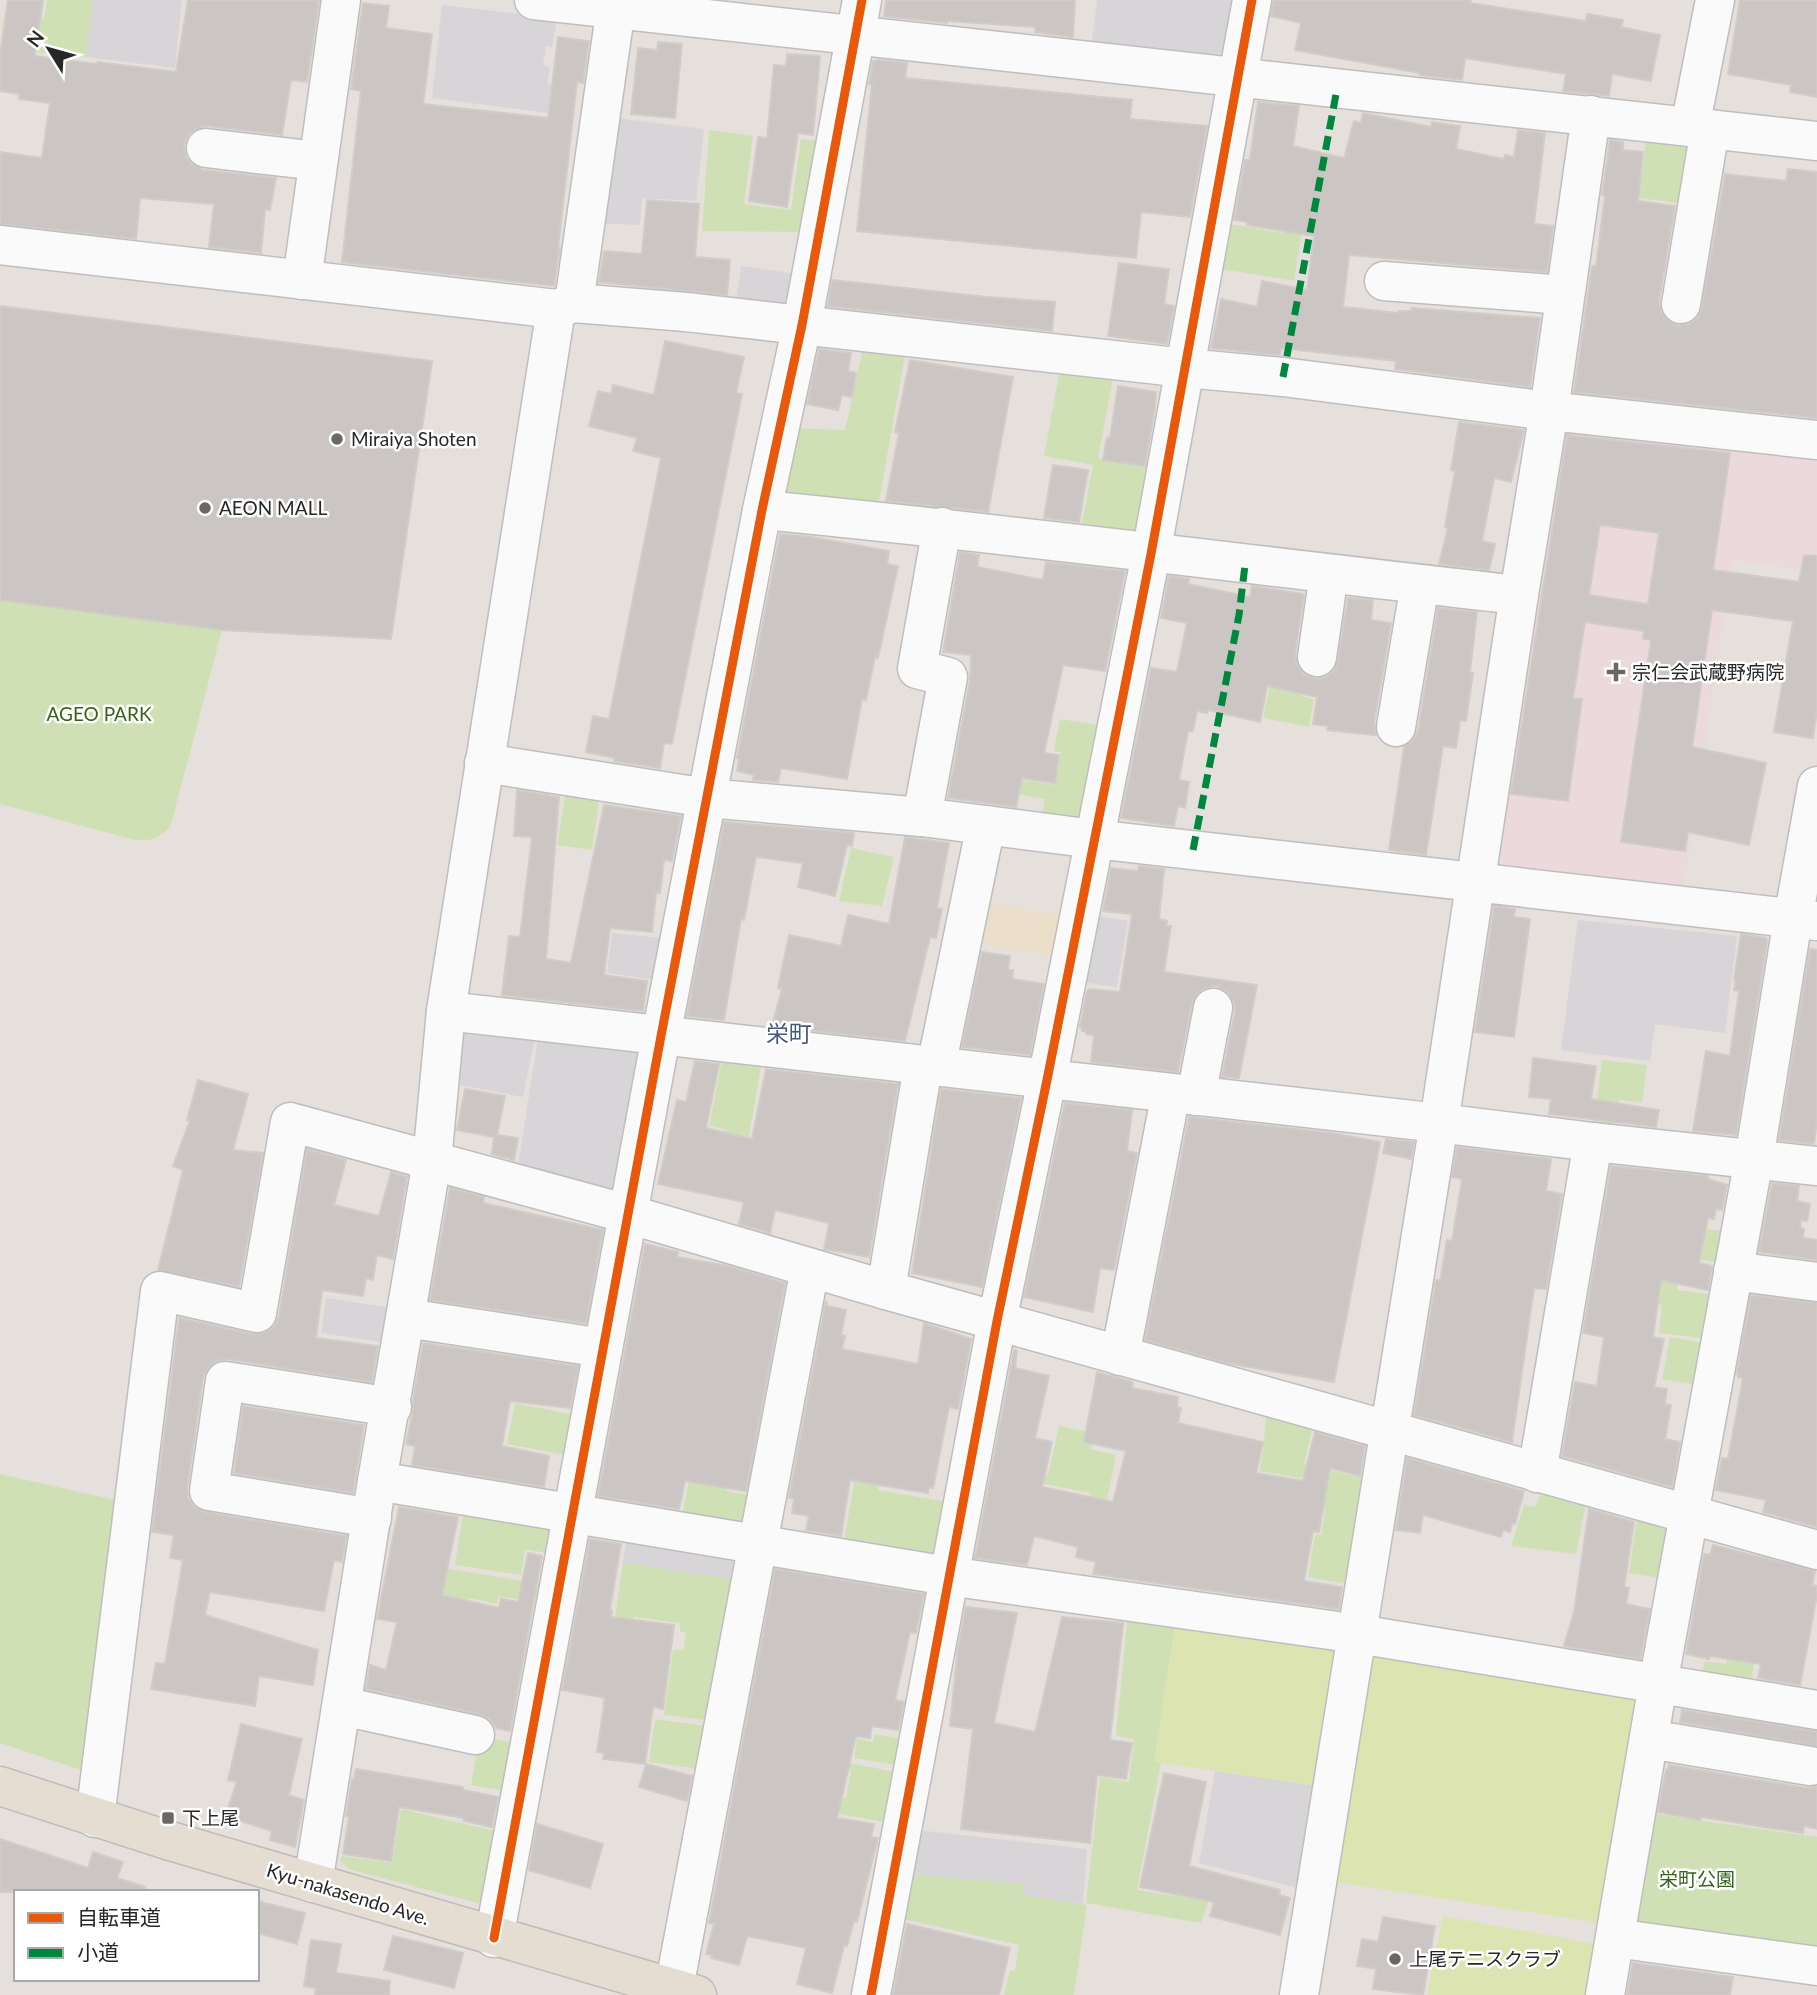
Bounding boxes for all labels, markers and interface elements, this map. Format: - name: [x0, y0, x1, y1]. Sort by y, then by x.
- north arrow: [14, 14, 84, 84]
- text: N: [21, 26, 49, 51]
- place label: Miraiya Shoten: [351, 427, 477, 450]
- marker: Miraiya Shoten: [329, 431, 345, 447]
- place label: AEON MALL: [219, 496, 327, 519]
- marker: AEON MALL: [197, 500, 213, 516]
- place label: 宗仁会武蔵野病院: [1632, 660, 1784, 683]
- marker: 宗仁会武蔵野病院: [1606, 662, 1626, 682]
- park label: AGEO PARK: [47, 702, 152, 725]
- district label: 栄町: [766, 1019, 812, 1047]
- place label: 下上尾: [182, 1806, 239, 1829]
- marker: 下上尾: [160, 1810, 176, 1826]
- street label: Kyu-nakasendo Ave.: [264, 1858, 432, 1929]
- park label: 栄町公園: [1659, 1867, 1735, 1890]
- legend: [14, 1890, 259, 1981]
- text: 自転車道: [77, 1904, 161, 1929]
- text: 小道: [77, 1939, 119, 1964]
- place label: 上尾テニスクラブ: [1409, 1947, 1561, 1970]
- marker: 上尾テニスクラブ: [1387, 1951, 1403, 1967]

